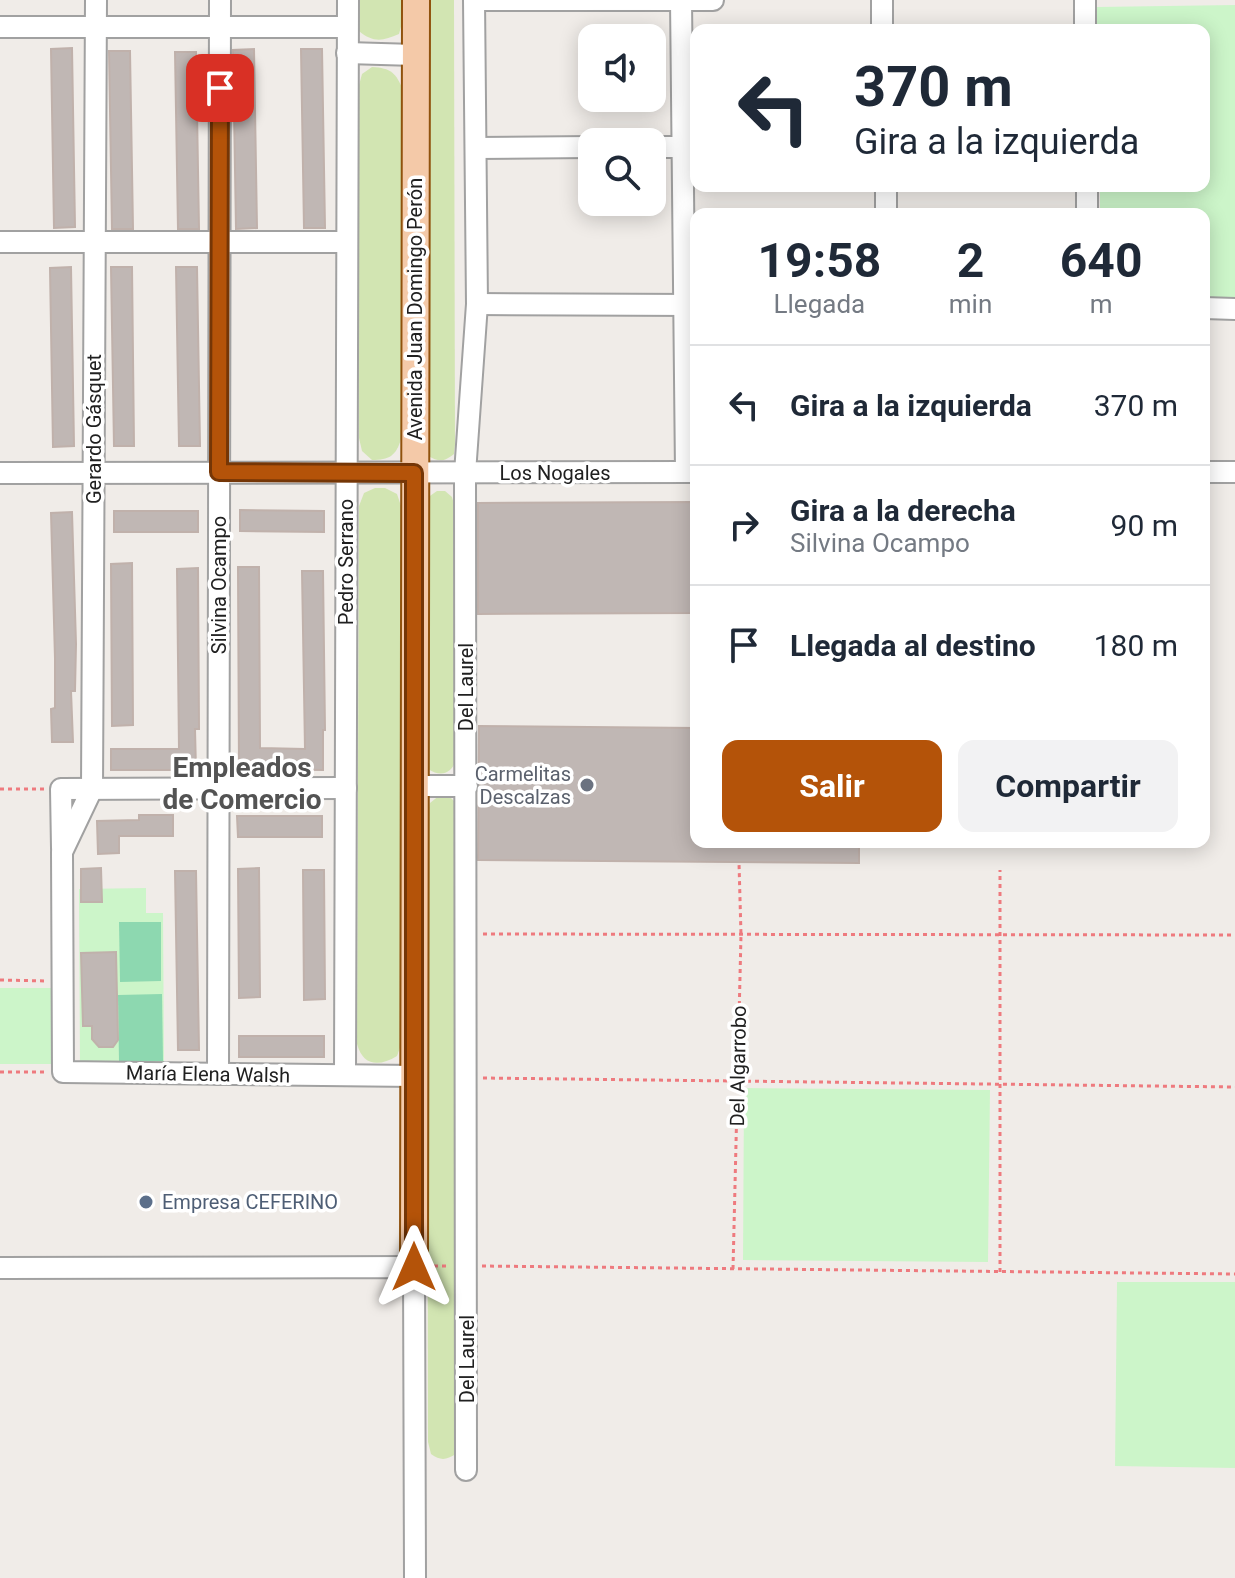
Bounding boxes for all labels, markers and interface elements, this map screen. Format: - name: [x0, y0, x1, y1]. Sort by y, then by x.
- map controls: [578, 24, 666, 216]
- button: sound: [578, 24, 666, 112]
- pin: [186, 54, 254, 122]
- text: 370 m: [854, 54, 1013, 120]
- icon: left: [722, 56, 826, 160]
- icon: arrive: [198, 66, 242, 110]
- text: Gira a la izquierda: [854, 121, 1139, 163]
- button: search: [578, 128, 666, 216]
- street label: Avenida Juan Domingo Perón: [403, 178, 427, 440]
- text: 19:58: [758, 232, 881, 289]
- text: 2: [957, 232, 984, 289]
- text: 640: [1060, 232, 1142, 289]
- text: Llegada: [774, 289, 865, 319]
- text: min: [949, 289, 992, 319]
- text: m: [1090, 289, 1113, 319]
- street label: Gerardo Gásquet: [82, 354, 106, 504]
- icon: left: [722, 383, 766, 427]
- text: Gira a la izquierda: [790, 388, 1032, 423]
- text: 370 m: [1094, 388, 1178, 423]
- street label: Los Nogales: [499, 461, 611, 485]
- text: Gira a la derecha: [790, 493, 1016, 528]
- street label: Pedro Serrano: [334, 499, 358, 625]
- icon: right: [722, 503, 766, 547]
- text: 90 m: [1111, 508, 1178, 543]
- street label: Silvina Ocampo: [207, 516, 231, 654]
- text: Silvina Ocampo: [790, 528, 970, 558]
- icon: arrive: [722, 623, 766, 667]
- text: Llegada al destino: [790, 628, 1036, 663]
- text: 180 m: [1094, 628, 1178, 663]
- street label: Del Laurel: [454, 643, 478, 731]
- button: Salir: [722, 740, 942, 832]
- button: Compartir: [958, 740, 1178, 832]
- district label: Empleados de Comercio: [162, 751, 322, 816]
- place label: Carmelitas Descalzas: [475, 762, 571, 809]
- marker: Carmelitas Descalzas: [578, 776, 596, 794]
- street label: Del Algarrobo: [725, 1005, 751, 1127]
- street label: María Elena Walsh: [126, 1061, 290, 1087]
- place label: Empresa CEFERINO: [162, 1190, 338, 1214]
- marker: Empresa CEFERINO: [137, 1193, 155, 1211]
- position arrow: [372, 1225, 456, 1309]
- street label: Del Laurel: [455, 1315, 479, 1403]

